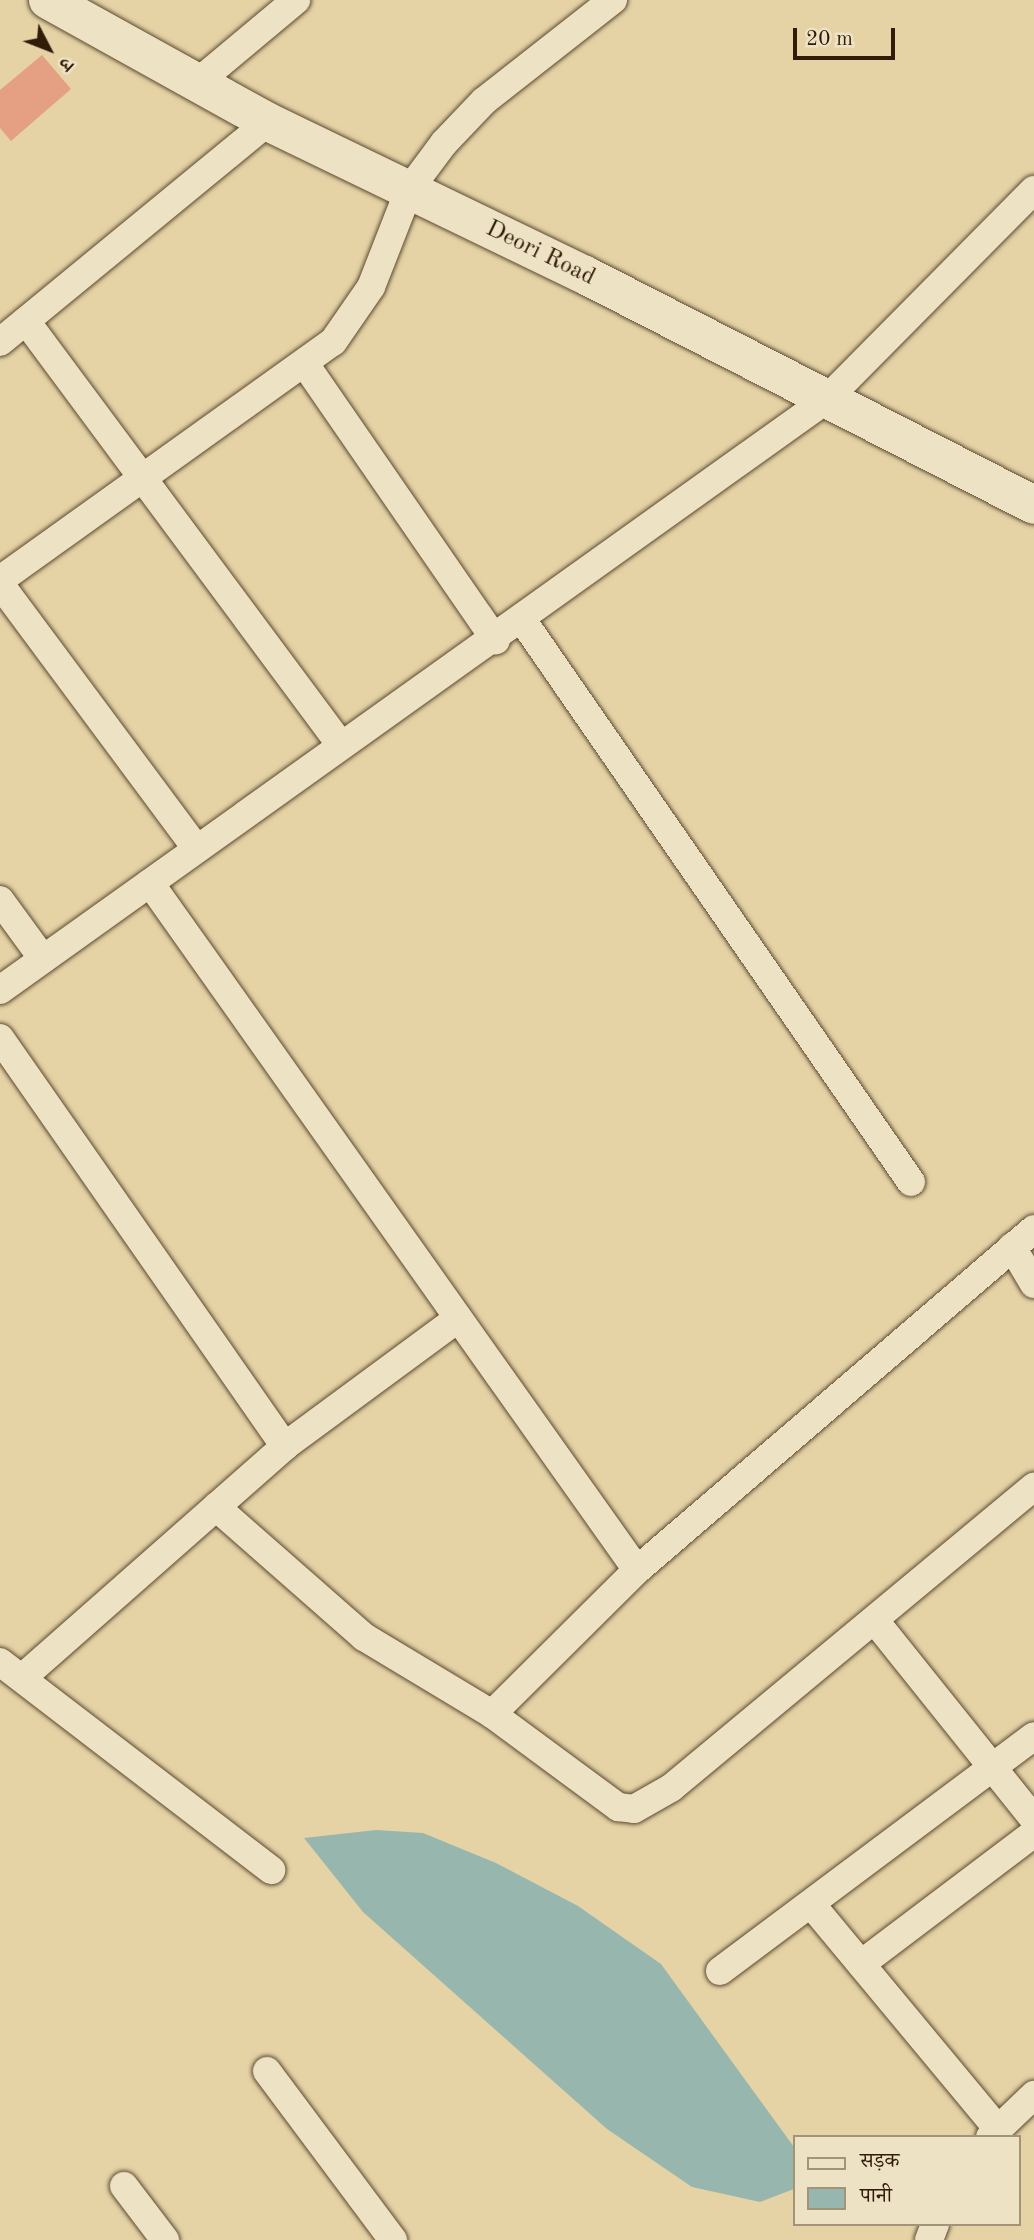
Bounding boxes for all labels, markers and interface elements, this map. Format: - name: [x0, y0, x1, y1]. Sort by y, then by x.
- north arrow: [14, 14, 84, 84]
- scale bar: [796, 14, 898, 58]
- text: 20 m: [806, 29, 853, 50]
- text: उ: [55, 53, 75, 73]
- street label: Deori Road: [481, 215, 599, 293]
- legend: [792, 2135, 1020, 2226]
- text: सड़क: [860, 2151, 899, 2172]
- text: पानी: [860, 2186, 892, 2207]

